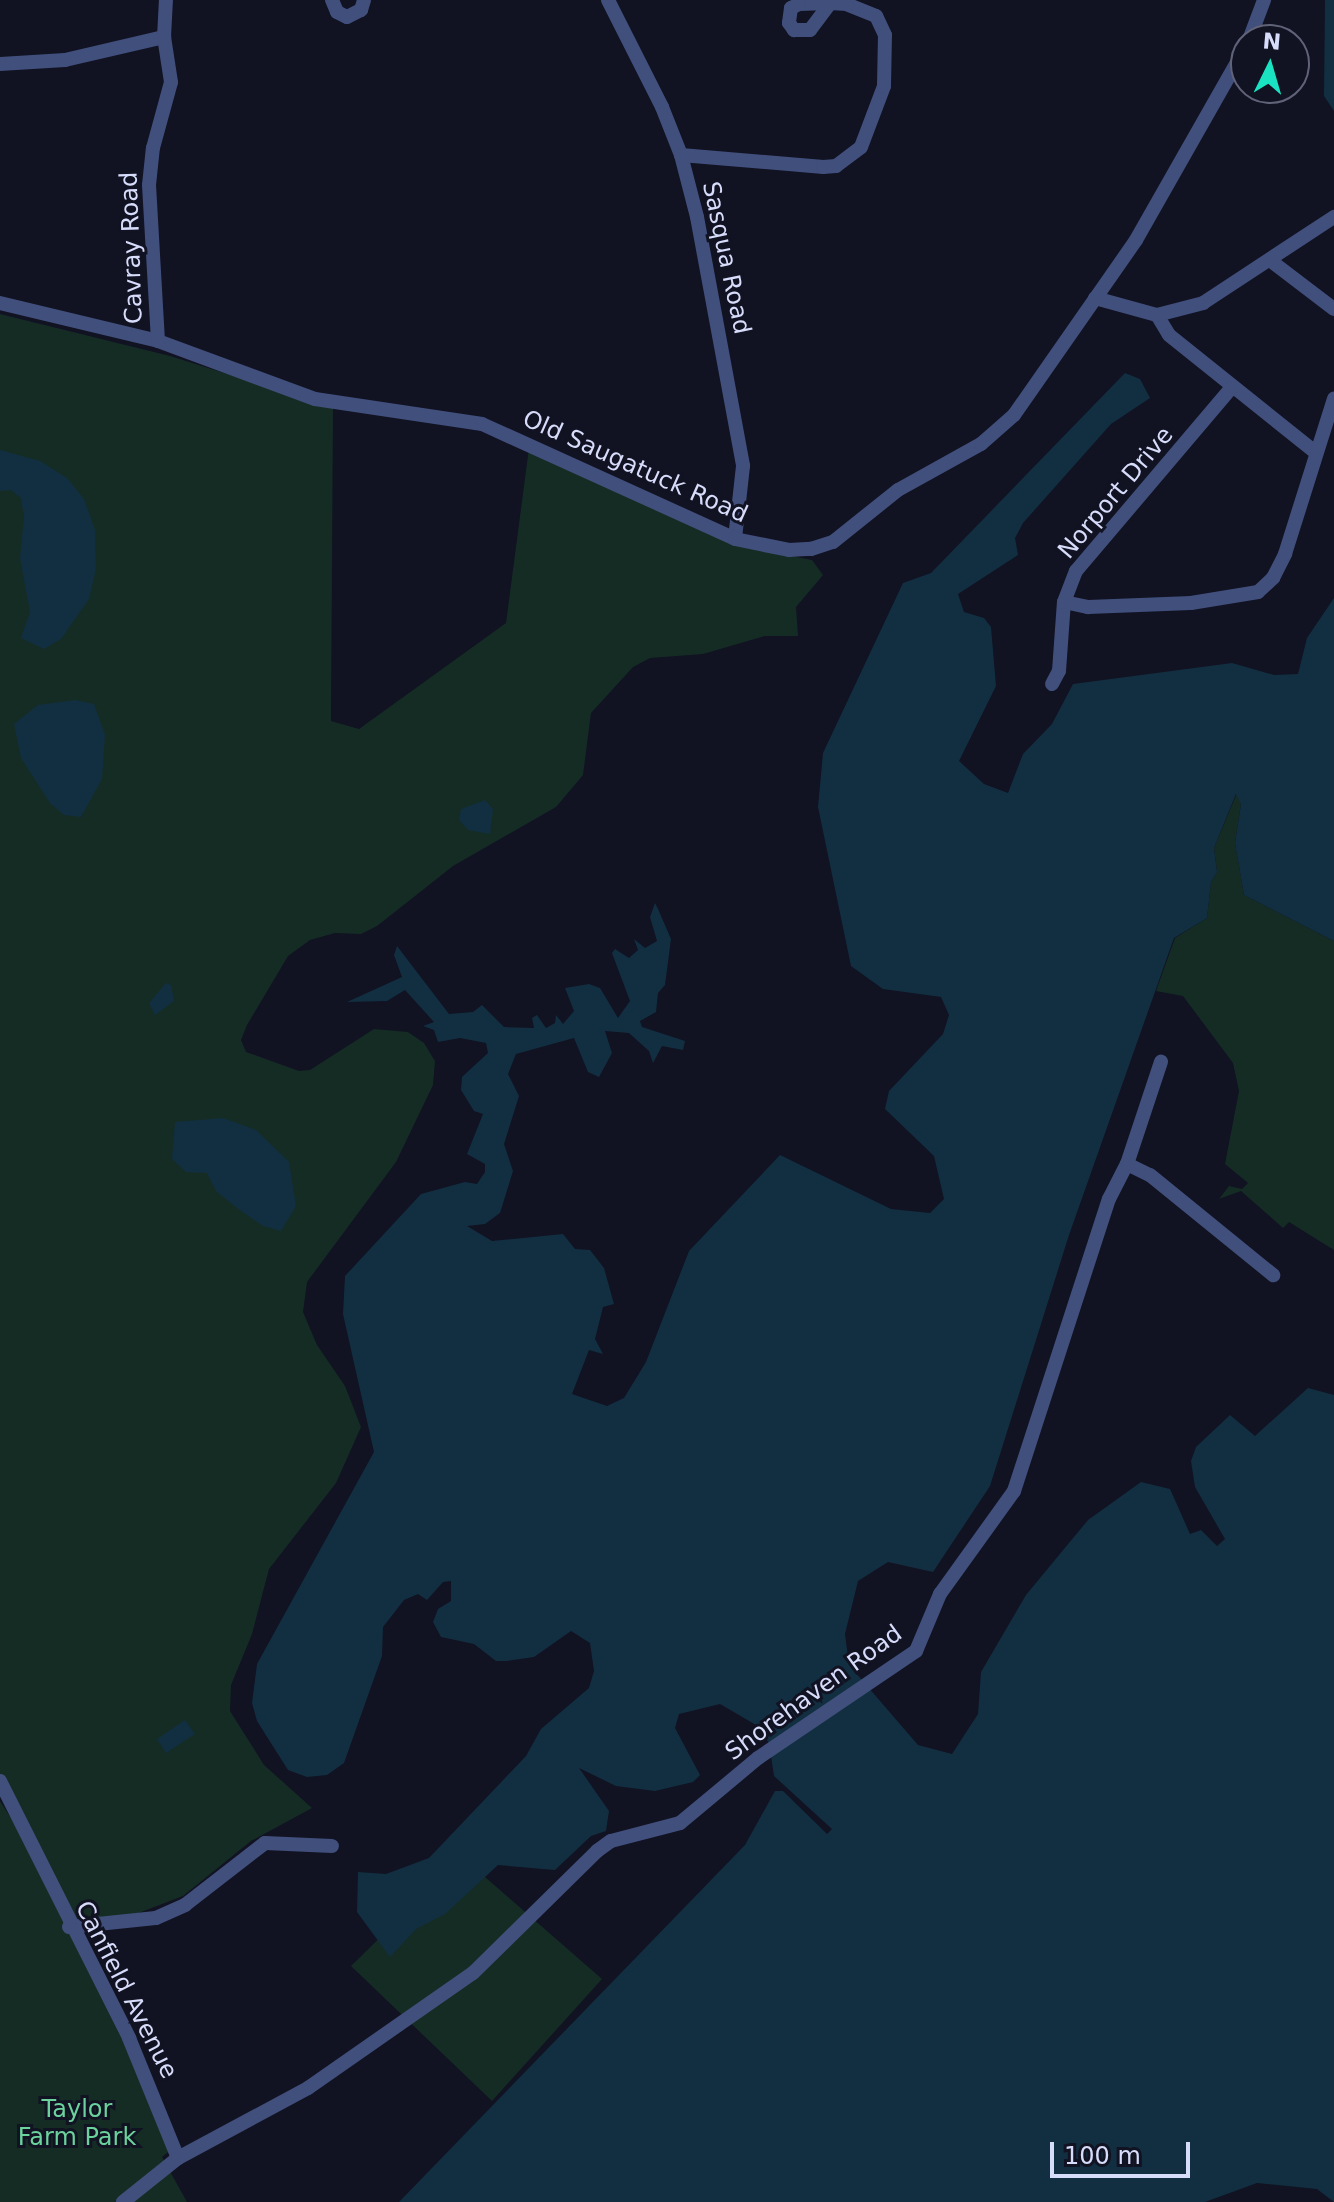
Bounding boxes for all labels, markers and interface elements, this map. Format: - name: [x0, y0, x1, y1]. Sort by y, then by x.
- north arrow: [1230, 24, 1310, 104]
- text: N: [1262, 28, 1282, 55]
- street label: Cavray Road: [115, 171, 149, 325]
- street label: Sasqua Road: [696, 179, 756, 337]
- street label: Old Saugatuck Road: [518, 404, 752, 530]
- street label: Norport Drive: [1052, 421, 1180, 565]
- street label: Shorehaven Road: [720, 1619, 908, 1767]
- street label: Canfield Avenue: [69, 1896, 183, 2084]
- park label: Taylor Farm Park: [18, 2096, 136, 2152]
- scale bar: [1054, 2126, 1194, 2176]
- text: 100 m: [1064, 2142, 1141, 2170]

